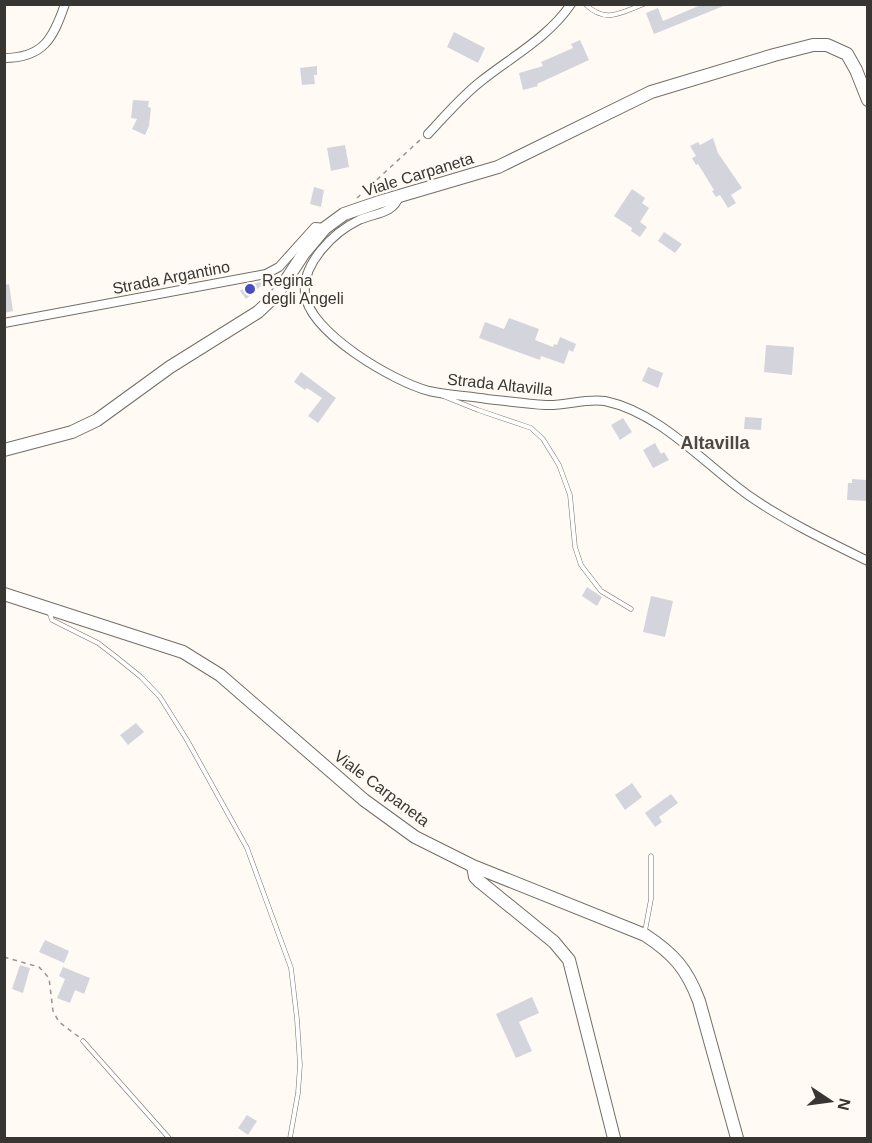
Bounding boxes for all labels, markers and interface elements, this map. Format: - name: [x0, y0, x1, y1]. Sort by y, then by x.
- street label: Viale Carpaneta: [361, 150, 475, 199]
- street label: Strada Argantino: [111, 258, 231, 297]
- place label: Regina degli Angeli: [262, 272, 344, 307]
- marker: Regina degli Angeli: [243, 282, 257, 296]
- street label: Strada Altavilla: [446, 371, 554, 398]
- district label: Altavilla: [680, 433, 751, 453]
- street label: Viale Carpaneta: [331, 747, 433, 830]
- north arrow: [800, 1071, 860, 1131]
- text: N: [835, 1097, 854, 1112]

